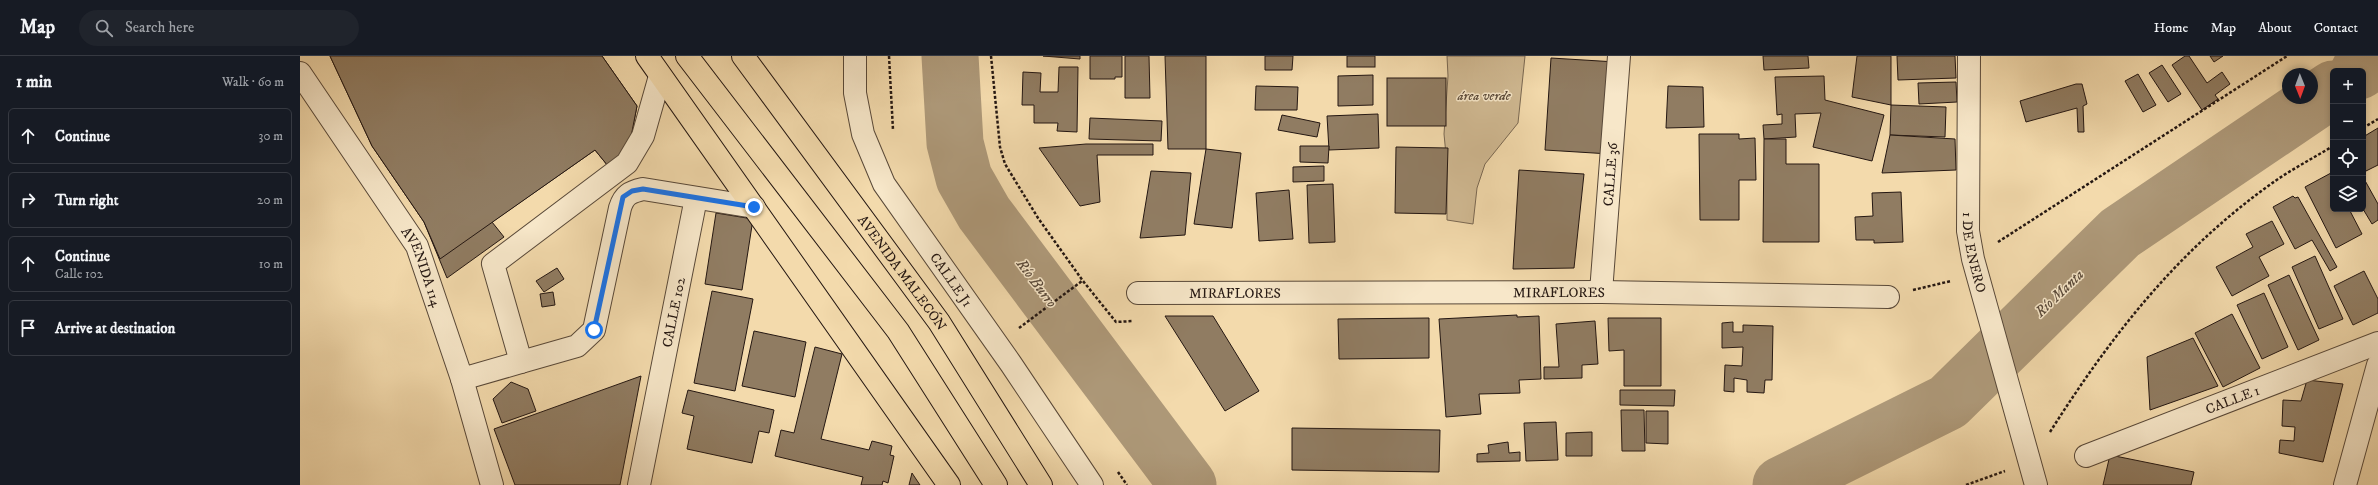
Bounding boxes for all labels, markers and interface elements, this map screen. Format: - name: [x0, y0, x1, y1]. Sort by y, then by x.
- search box: [79, 10, 359, 46]
- text: Map: [20, 16, 55, 39]
- icon: search: [93, 17, 115, 39]
- text: Search here: [125, 18, 194, 37]
- text: Home: [2154, 19, 2188, 37]
- text: Map: [2210, 19, 2236, 37]
- text: About: [2258, 19, 2292, 37]
- text: Contact: [2314, 19, 2358, 37]
- north arrow: [2282, 68, 2318, 104]
- map controls: [2330, 68, 2366, 212]
- button: +: [2330, 68, 2366, 104]
- text: 1 min: [16, 71, 52, 93]
- text: Walk · 60 m: [222, 74, 284, 90]
- park label: área verde: [1456, 87, 1512, 105]
- button: −: [2330, 104, 2366, 140]
- icon: ahead: [17, 125, 39, 147]
- text: Continue: [55, 127, 110, 146]
- text: 30 m: [259, 128, 283, 144]
- button: locate: [2330, 140, 2366, 176]
- street label: CALLE 36: [1600, 141, 1622, 207]
- button: layers: [2330, 176, 2366, 212]
- icon: right: [17, 189, 39, 211]
- text: Turn right: [55, 191, 118, 210]
- text: 20 m: [257, 192, 283, 208]
- route end: [745, 198, 763, 216]
- street label: AVENIDA MALECÓN: [853, 212, 950, 335]
- street label: 1 DE ENERO: [1958, 212, 1990, 295]
- street label: AVENIDA 114: [397, 224, 445, 310]
- text: Continue: [55, 247, 110, 266]
- street label: CALLE J1: [925, 250, 976, 311]
- icon: ahead: [17, 253, 39, 275]
- water label: Río Burro: [1011, 254, 1061, 312]
- text: 10 m: [259, 256, 283, 272]
- water label: Río Manta: [2030, 265, 2088, 322]
- text: Calle 102: [55, 266, 103, 282]
- street label: CALLE 102: [659, 276, 690, 349]
- street label: MIRAFLORES: [1513, 284, 1605, 302]
- street label: MIRAFLORES: [1189, 285, 1281, 303]
- icon: arrive: [17, 317, 39, 339]
- text: Arrive at destination: [55, 319, 175, 338]
- route start: [585, 321, 603, 339]
- street label: CALLE 1: [2203, 382, 2262, 419]

